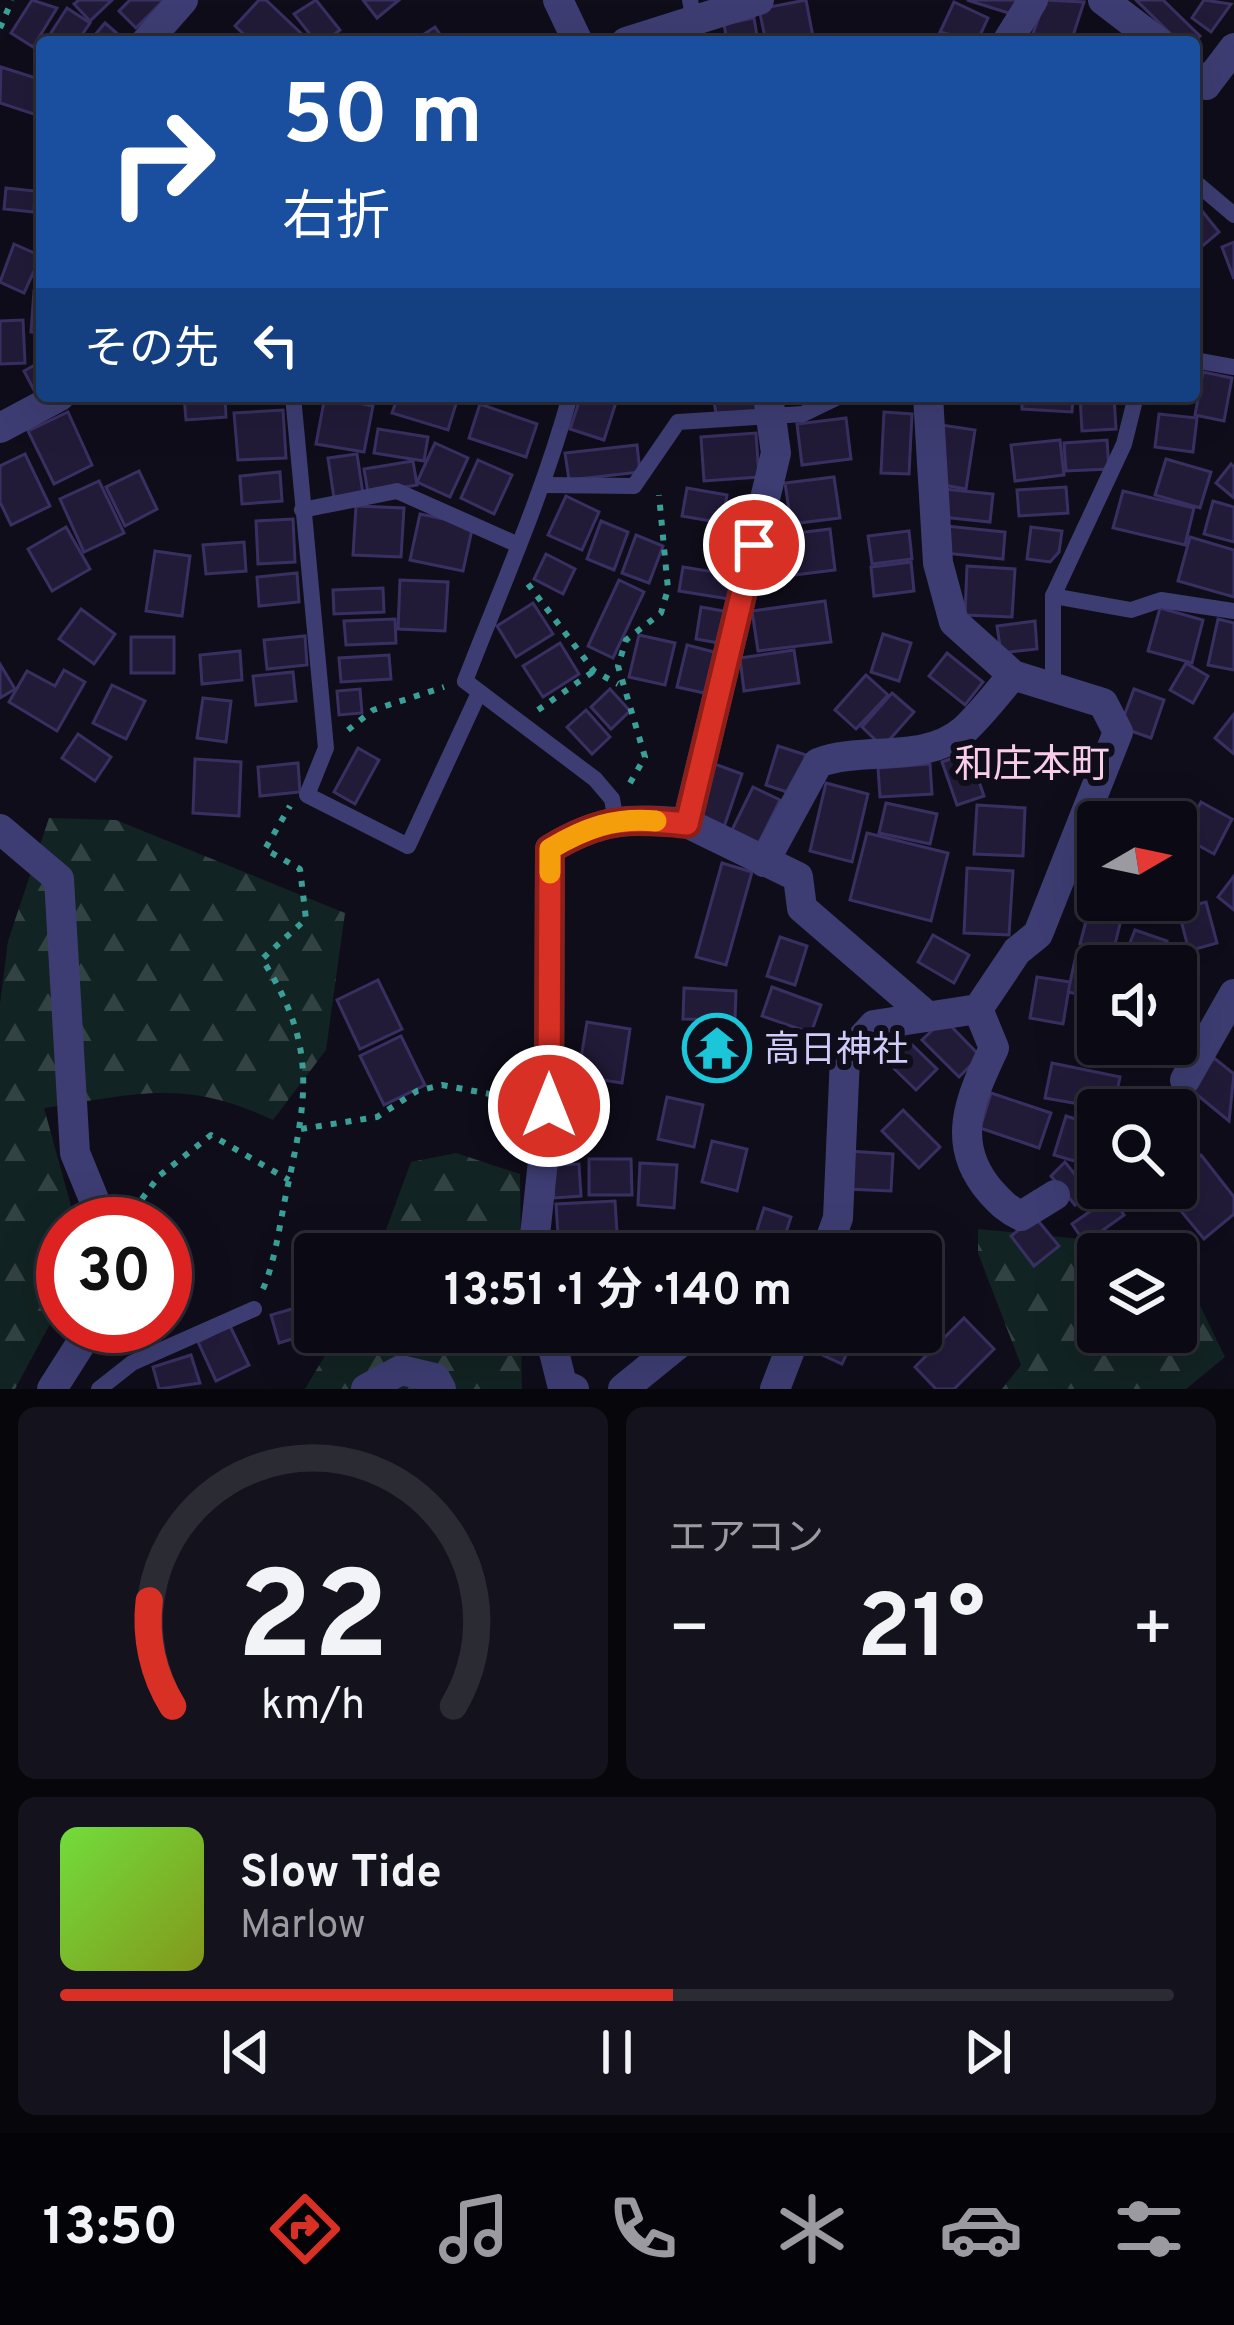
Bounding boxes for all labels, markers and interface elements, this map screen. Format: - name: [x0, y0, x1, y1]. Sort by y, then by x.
- text: 50 m: [282, 67, 483, 173]
- icon: right: [84, 84, 240, 240]
- text: 右折: [282, 186, 390, 255]
- icon: left: [243, 312, 309, 378]
- text: その先: [84, 323, 219, 380]
- pin: [703, 494, 805, 596]
- icon: arrive: [721, 512, 787, 578]
- district label: 和庄本町: [954, 743, 1110, 792]
- north arrow: [1077, 801, 1197, 921]
- map controls: [1077, 801, 1197, 1353]
- button: sound: [1077, 945, 1197, 1065]
- temple icon: 高日神社: [682, 1013, 752, 1083]
- place label: 高日神社: [764, 1029, 908, 1075]
- position arrow: [486, 1043, 612, 1169]
- button: search: [1077, 1089, 1197, 1209]
- speed limit sign: 30: [36, 1197, 192, 1353]
- button: layers: [1077, 1233, 1197, 1353]
- text: 13:51 · 1 分 · 140 m: [444, 1264, 792, 1321]
- text: エアコン: [668, 1516, 824, 1565]
- text: 22: [237, 1545, 389, 1703]
- text: 21°: [857, 1576, 985, 1689]
- text: −: [668, 1591, 711, 1674]
- text: +: [1131, 1591, 1174, 1674]
- text: km/h: [261, 1680, 365, 1734]
- text: Slow Tide: [240, 1846, 442, 1903]
- text: Marlow: [240, 1903, 366, 1952]
- icon: previous: [213, 2019, 279, 2085]
- icon: pause: [584, 2019, 650, 2085]
- icon: next: [955, 2019, 1021, 2085]
- icon: directions: [263, 2187, 347, 2271]
- icon: music: [432, 2187, 516, 2271]
- icon: phone: [601, 2187, 685, 2271]
- icon: climate: [770, 2187, 854, 2271]
- icon: car: [939, 2187, 1023, 2271]
- icon: filters: [1107, 2187, 1191, 2271]
- text: 13:50: [42, 2195, 178, 2264]

